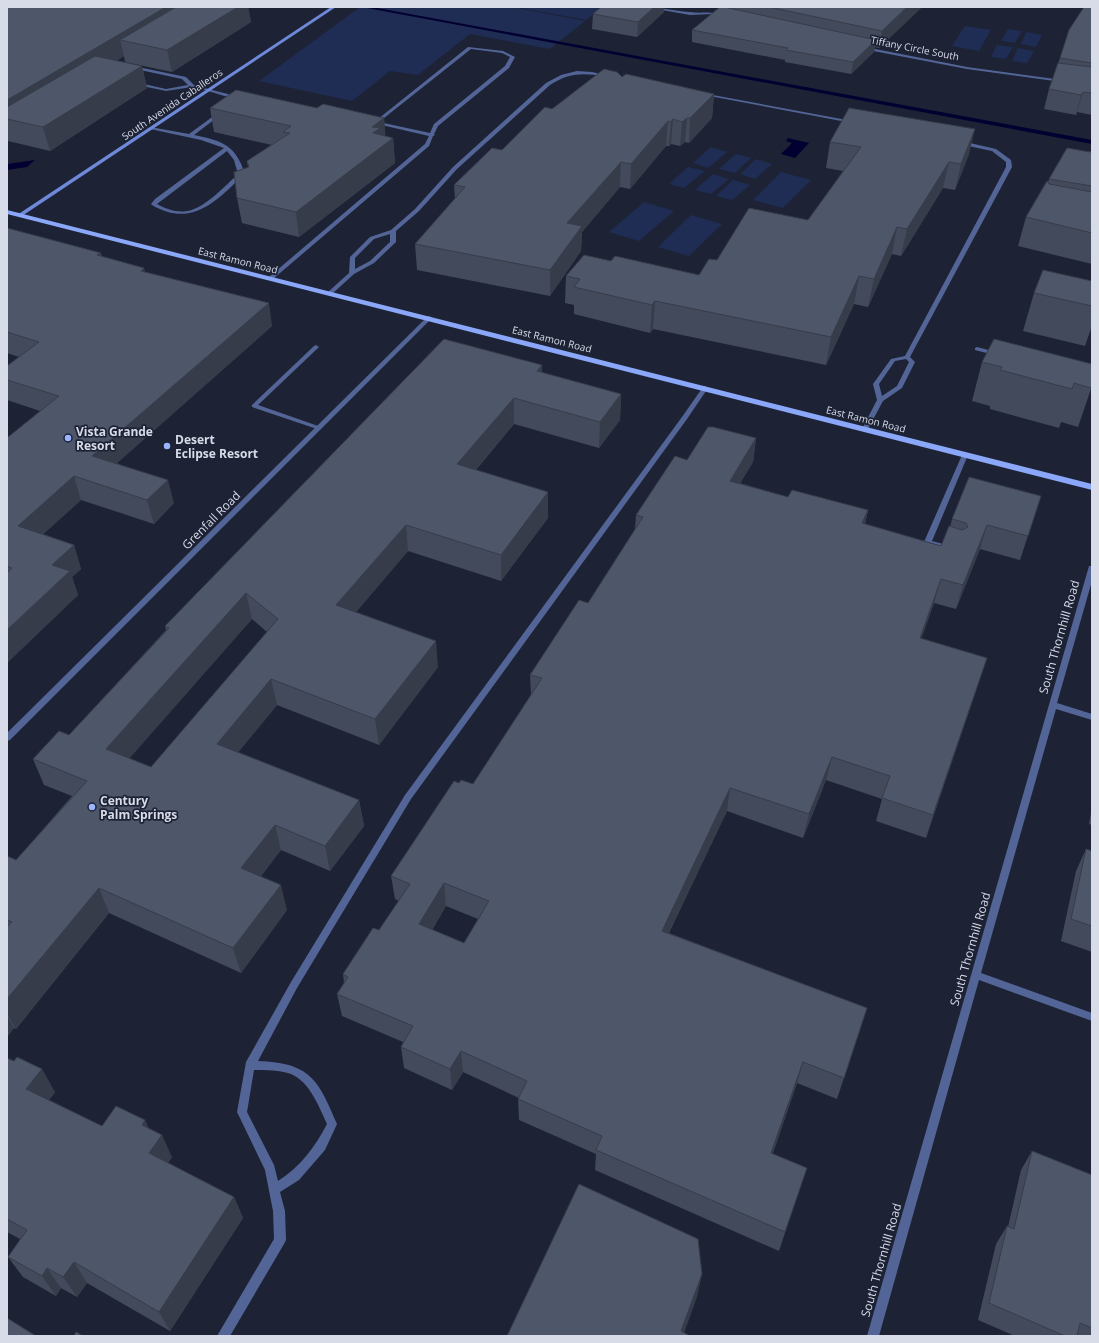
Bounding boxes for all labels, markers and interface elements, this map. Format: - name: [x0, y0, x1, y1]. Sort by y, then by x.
- street label: Tiffany Circle South: [870, 33, 960, 63]
- street label: South Avenida Caballeros: [119, 65, 225, 143]
- street label: East Ramon Road: [197, 243, 279, 277]
- street label: East Ramon Road: [511, 322, 593, 356]
- street label: East Ramon Road: [825, 402, 907, 436]
- place label: Vista Grande Resort: [76, 423, 153, 454]
- place label: Desert Eclipse Resort: [175, 431, 258, 462]
- marker: Vista Grande Resort: [63, 433, 73, 443]
- marker: Desert Eclipse Resort: [162, 441, 172, 451]
- street label: Grenfall Road: [178, 487, 244, 553]
- street label: South Thornhill Road: [1035, 578, 1083, 696]
- place label: Century Palm Springs: [100, 792, 177, 823]
- marker: Century Palm Springs: [87, 802, 97, 812]
- street label: South Thornhill Road: [946, 890, 994, 1008]
- street label: South Thornhill Road: [857, 1201, 905, 1319]

